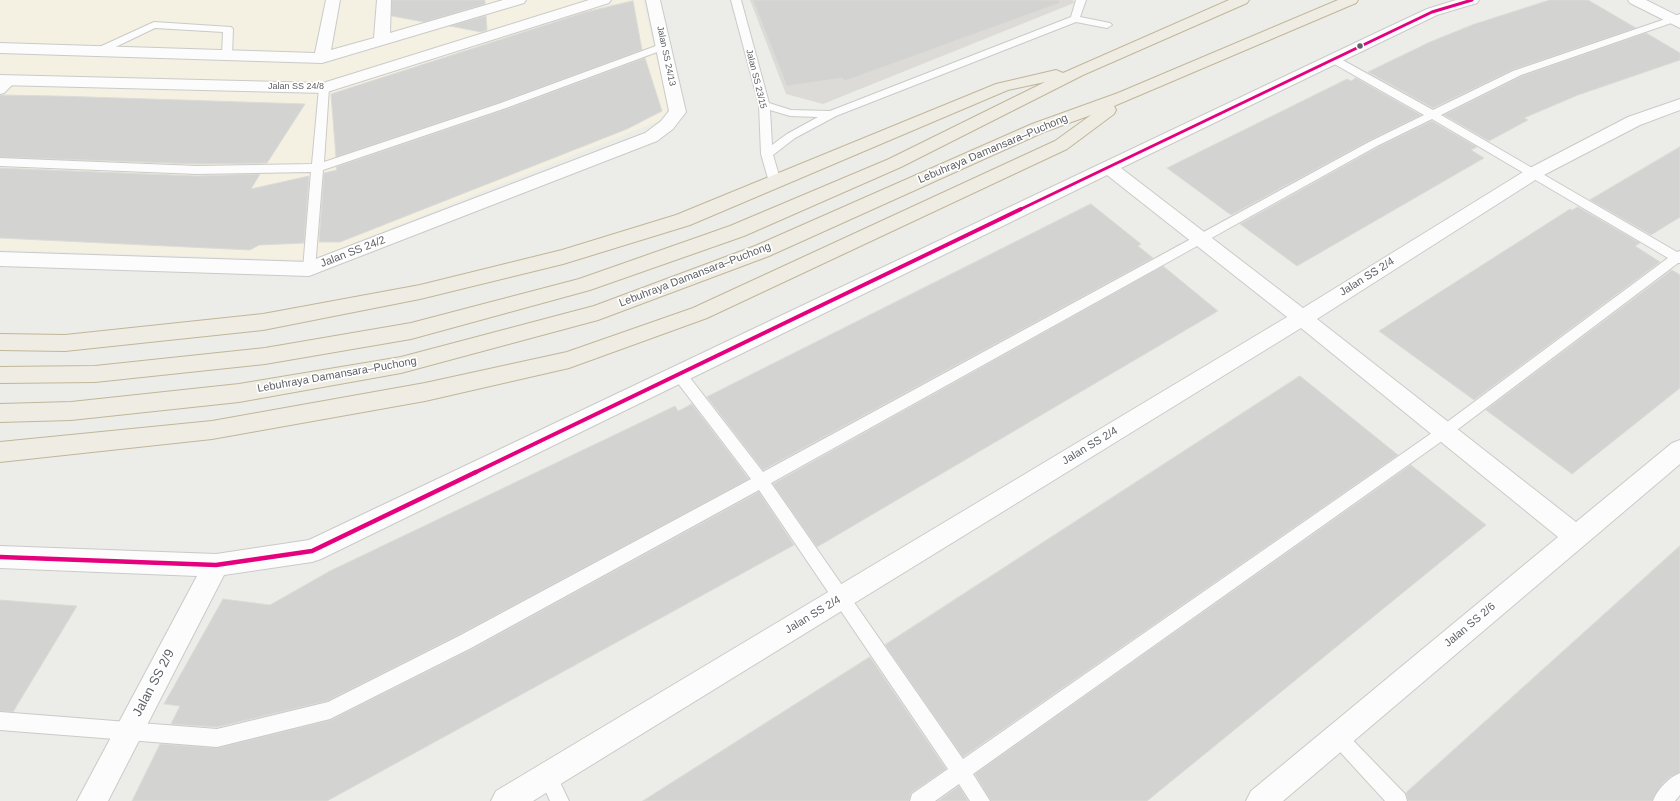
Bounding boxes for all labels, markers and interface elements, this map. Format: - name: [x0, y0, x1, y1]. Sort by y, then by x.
- street label: Jalan SS 24/13: [654, 25, 678, 87]
- unlabelled marker: [1355, 41, 1365, 51]
- street label: Jalan SS 23/15: [743, 48, 769, 110]
- street label: Jalan SS 24/8: [268, 82, 324, 92]
- street label: Lebuhraya Damansara–Puchong: [916, 111, 1070, 187]
- street label: Jalan SS 24/2: [319, 234, 387, 270]
- street label: Lebuhraya Damansara–Puchong: [617, 240, 773, 310]
- street label: Jalan SS 2/4: [1337, 255, 1397, 299]
- street label: Lebuhraya Damansara–Puchong: [256, 354, 418, 396]
- street label: Jalan SS 2/4: [1060, 424, 1120, 468]
- street label: Jalan SS 2/4: [783, 593, 843, 637]
- street label: Jalan SS 2/6: [1442, 600, 1498, 650]
- street label: Jalan SS 2/9: [130, 647, 178, 719]

